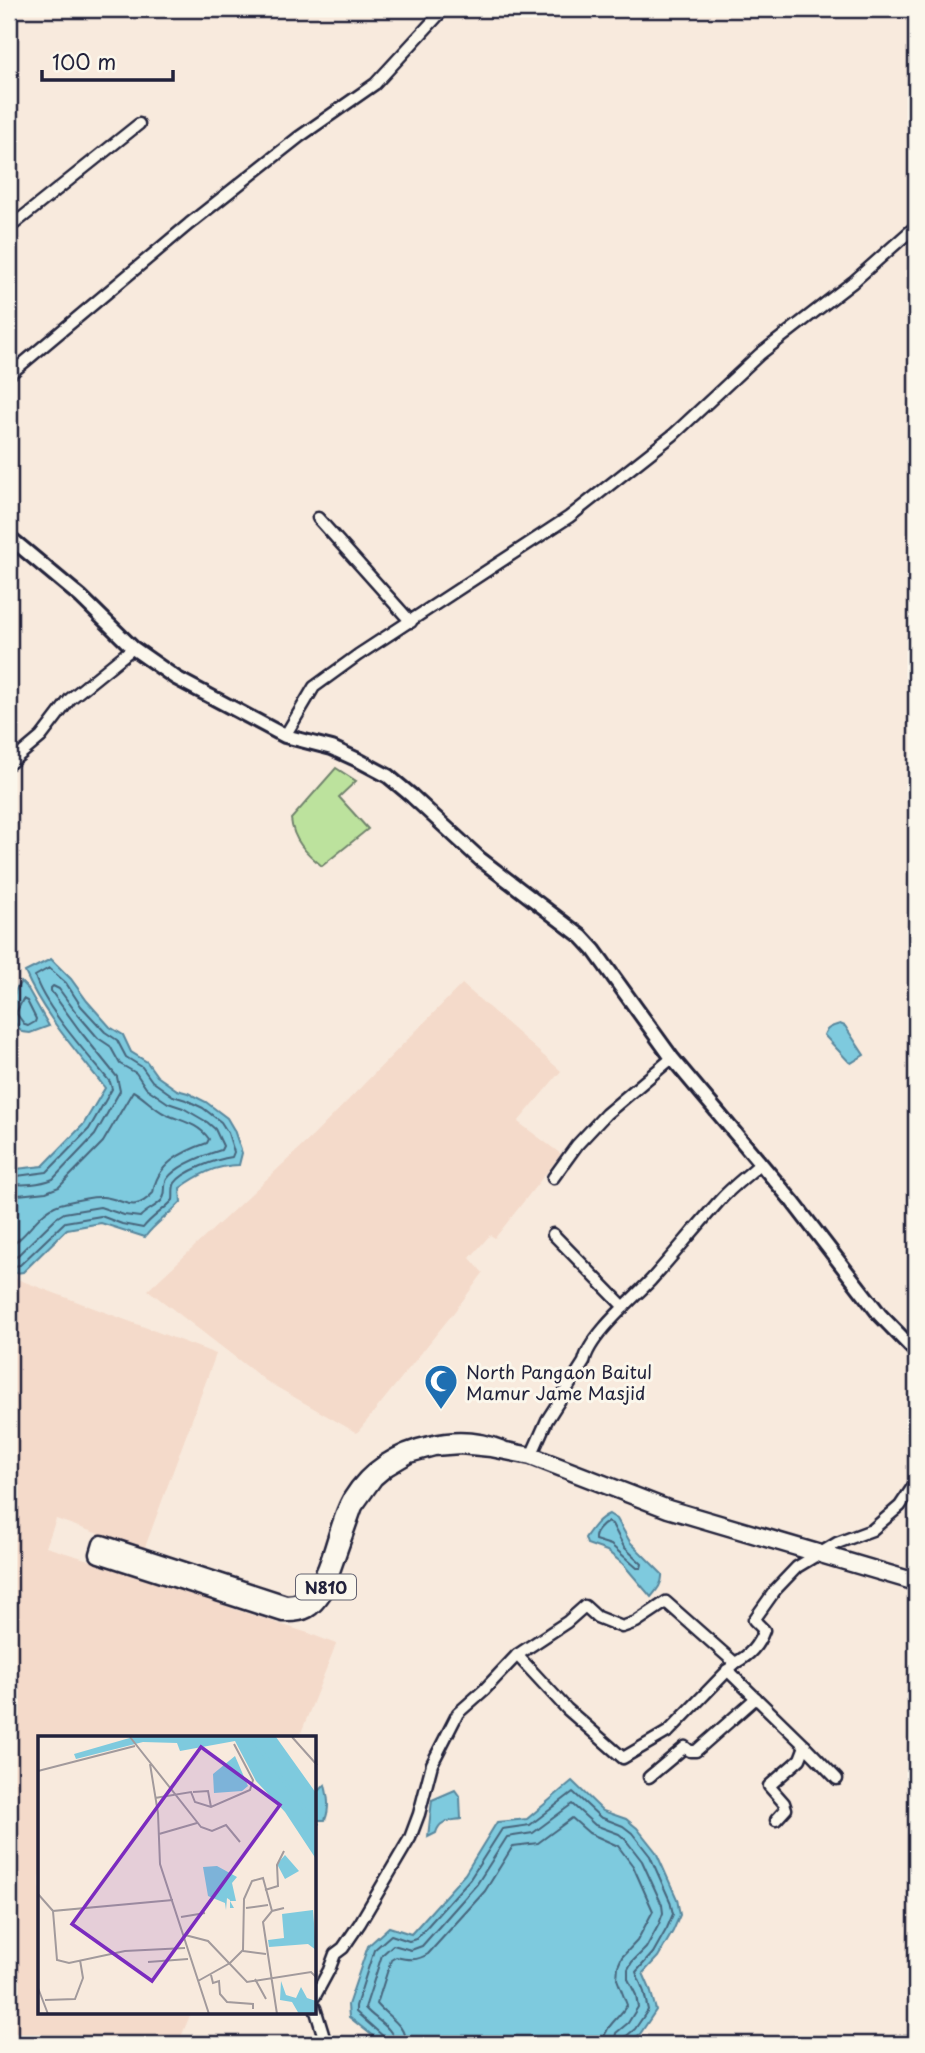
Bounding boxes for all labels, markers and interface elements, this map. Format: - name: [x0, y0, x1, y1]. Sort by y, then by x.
- scale bar: [42, 38, 173, 82]
- text: 100 m: [52, 45, 116, 77]
- place label: North Pangaon Baitul Mamur Jame Masjid: [466, 1358, 652, 1406]
- mosque icon: North Pangaon Baitul Mamur Jame Masjid: [422, 1362, 460, 1411]
- road number: N810: [296, 1574, 356, 1600]
- inset map: [38, 1736, 317, 2014]

